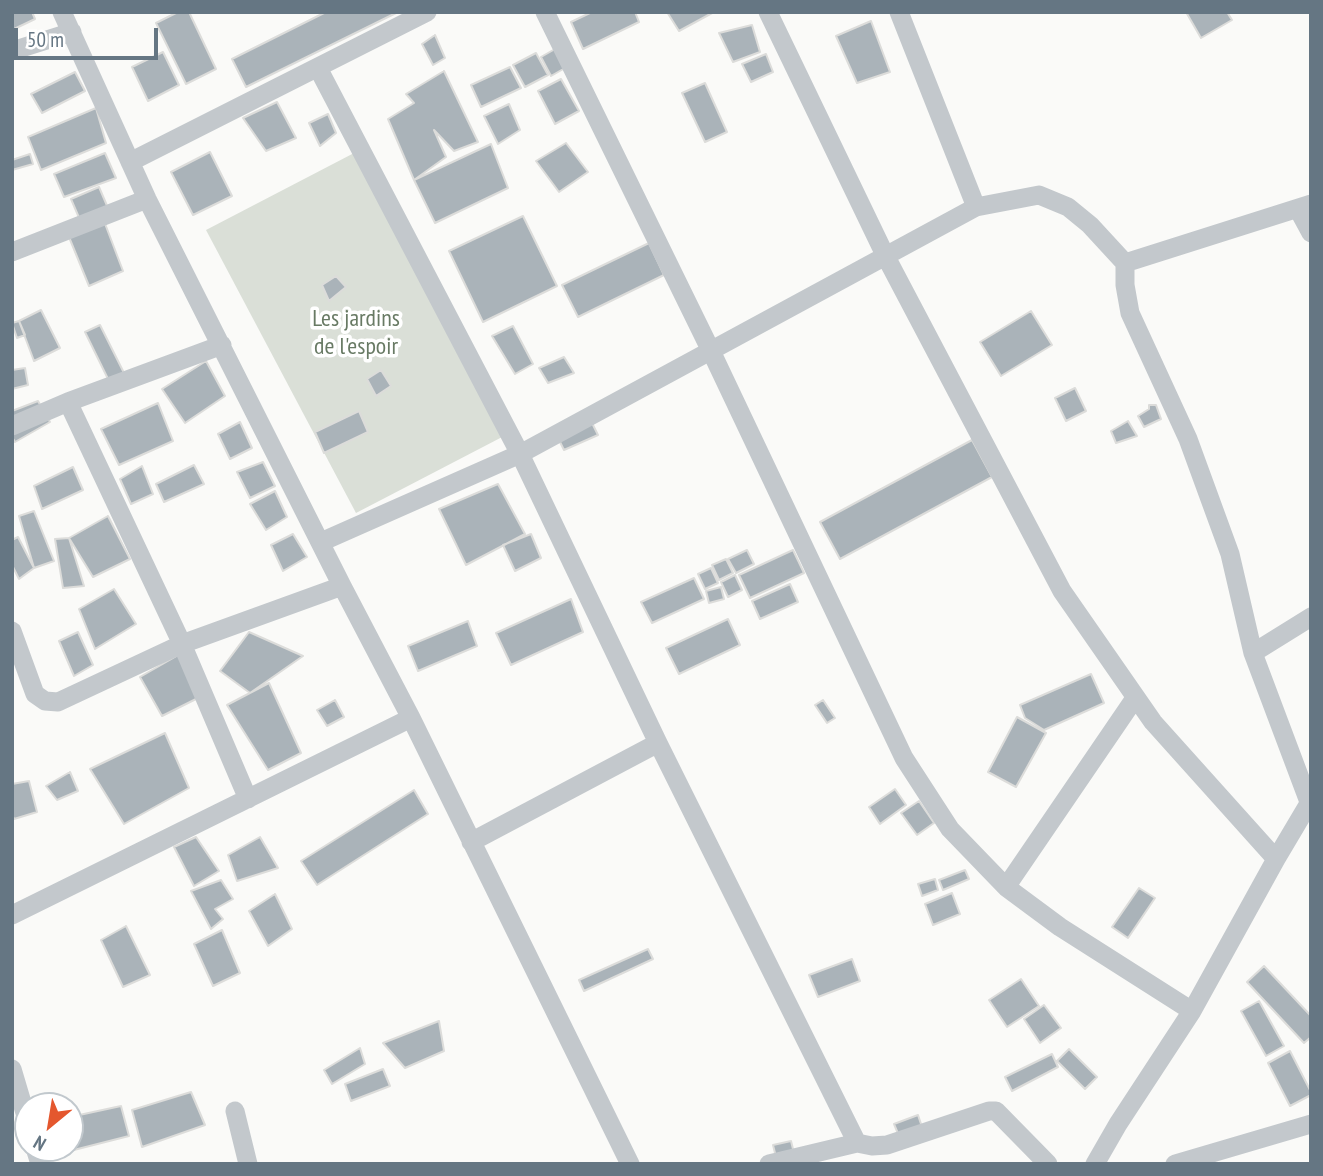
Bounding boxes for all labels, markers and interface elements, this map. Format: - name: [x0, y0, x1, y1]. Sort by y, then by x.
- scale bar: [18, 14, 161, 58]
- text: 50 m: [27, 26, 64, 53]
- park label: Les jardins de l'espoir: [312, 305, 400, 361]
- north arrow: [14, 1092, 84, 1162]
- text: N: [29, 1130, 50, 1156]

